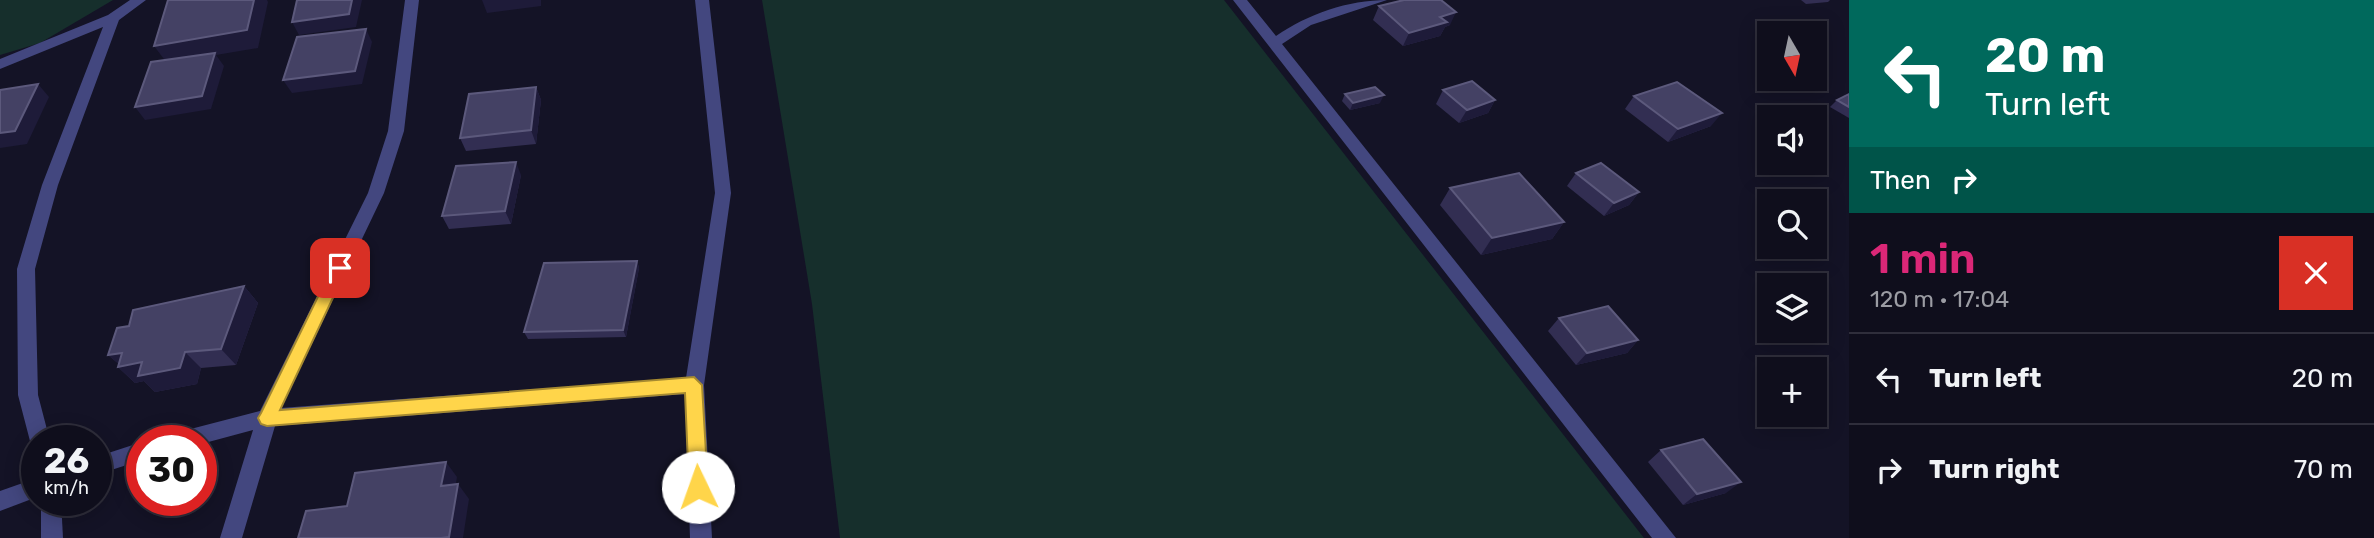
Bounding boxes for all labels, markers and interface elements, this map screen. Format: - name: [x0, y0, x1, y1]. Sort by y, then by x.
- north arrow: [1757, 21, 1827, 91]
- map controls: [1757, 21, 1827, 427]
- text: 20 m: [1985, 26, 2106, 84]
- icon: left: [1870, 28, 1961, 119]
- text: Turn left: [1985, 85, 2110, 123]
- button: sound: [1757, 105, 1827, 175]
- icon: right: [1945, 161, 1983, 199]
- text: Then: [1870, 165, 1931, 196]
- button: search: [1757, 189, 1827, 259]
- text: 1 min: [1870, 234, 1976, 284]
- button: close: [2279, 236, 2353, 310]
- pin: [310, 238, 370, 298]
- icon: arrive: [321, 249, 359, 287]
- button: layers: [1757, 273, 1827, 343]
- text: 120 m · 17:04: [1870, 285, 2009, 313]
- button: +: [1757, 357, 1827, 427]
- icon: left: [1870, 360, 1908, 398]
- text: Turn left: [1929, 363, 2041, 394]
- text: 20 m: [2292, 363, 2353, 394]
- speed limit sign: 30: [126, 425, 217, 516]
- text: 26: [44, 440, 89, 482]
- position arrow: [661, 450, 735, 524]
- icon: right: [1870, 451, 1908, 489]
- text: Turn right: [1929, 454, 2059, 485]
- text: 70 m: [2294, 454, 2353, 485]
- text: km/h: [44, 477, 89, 499]

